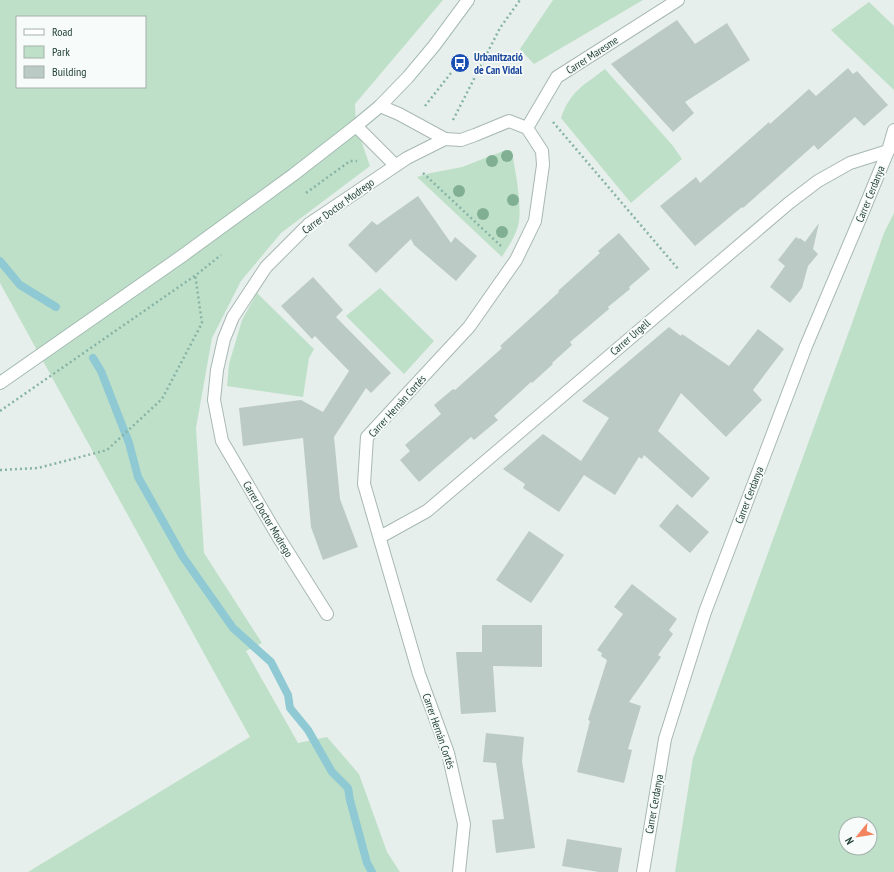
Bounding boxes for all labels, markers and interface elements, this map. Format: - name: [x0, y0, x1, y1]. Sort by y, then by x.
- legend: [16, 16, 146, 88]
- text: Road: [52, 24, 72, 39]
- street label: Carrer Maresme: [563, 33, 621, 77]
- text: Park: [52, 44, 70, 59]
- place label: Urbanització de Can Vidal: [474, 50, 523, 77]
- bus stop icon: Urbanització de Can Vidal: [449, 52, 471, 74]
- text: Building: [52, 64, 87, 79]
- street label: Carrer Cerdanya: [852, 164, 888, 224]
- street label: Carrer Doctor Modrego: [299, 175, 377, 237]
- street label: Carrer Urgell: [607, 316, 653, 358]
- street label: Carrer Hernán Cortés: [365, 372, 429, 440]
- street label: Carrer Cerdanya: [732, 464, 766, 526]
- street label: Carrer Doctor Modrego: [240, 478, 296, 560]
- street label: Carrer Hernán Cortés: [420, 691, 459, 771]
- street label: Carrer Cerdanya: [642, 773, 666, 835]
- north arrow: [838, 816, 878, 856]
- text: N: [842, 835, 857, 847]

